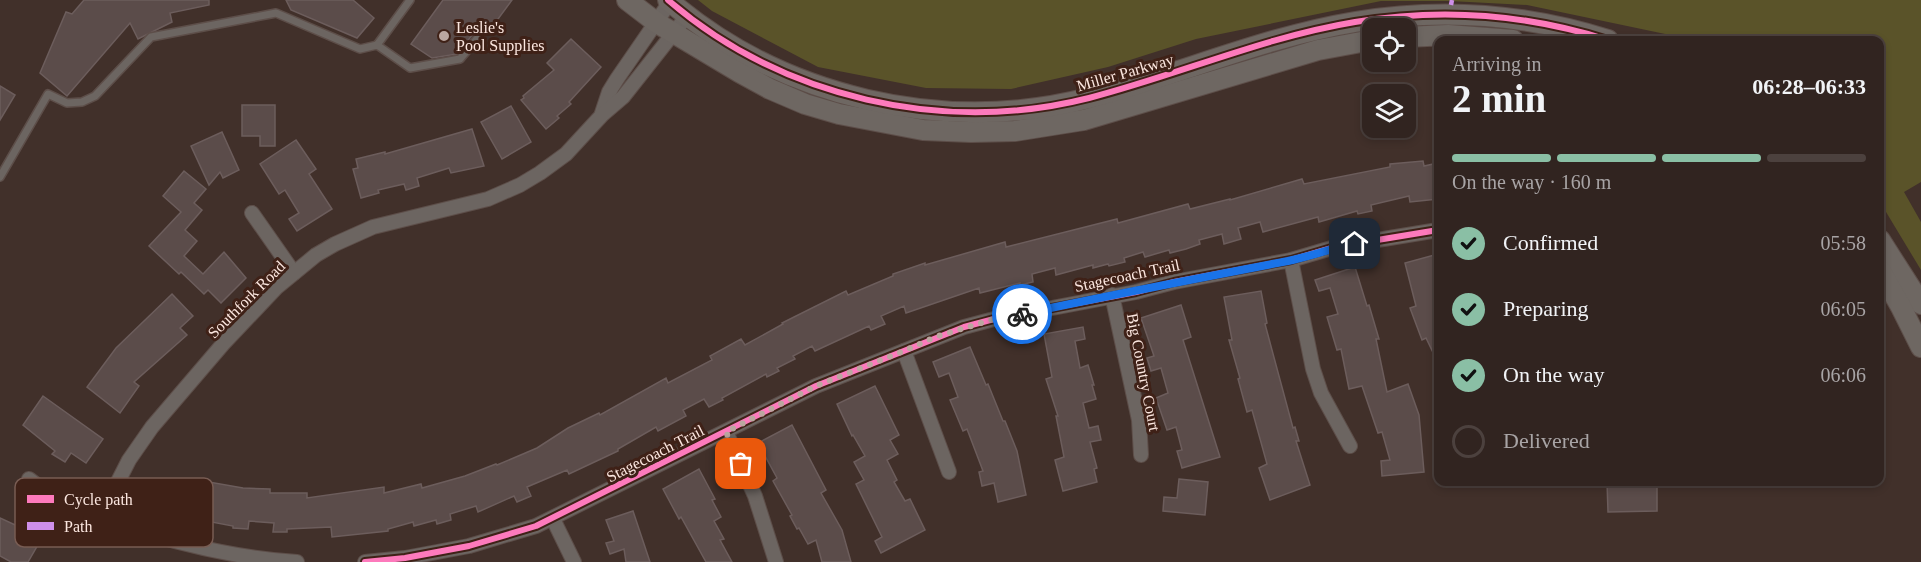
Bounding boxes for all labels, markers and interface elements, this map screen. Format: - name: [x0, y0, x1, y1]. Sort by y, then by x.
- map controls: [1362, 18, 1416, 138]
- button: locate: [1362, 18, 1416, 72]
- place label: Leslie's Pool Supplies: [456, 19, 544, 55]
- marker: Leslie's Pool Supplies: [437, 29, 451, 43]
- street label: Miller Parkway: [1075, 51, 1176, 95]
- text: Arriving in: [1452, 53, 1541, 75]
- text: 06:28–06:33: [1752, 74, 1866, 99]
- text: 2 min: [1452, 77, 1546, 120]
- button: layers: [1362, 84, 1416, 138]
- text: On the way · 160 m: [1452, 171, 1611, 193]
- pin: [1329, 218, 1380, 269]
- icon: home: [1338, 227, 1371, 260]
- icon: check: [1452, 227, 1485, 260]
- text: Confirmed: [1503, 230, 1598, 255]
- text: 05:58: [1820, 232, 1866, 254]
- street label: Stagecoach Trail: [1073, 256, 1182, 296]
- street label: Southfork Road: [204, 257, 288, 341]
- courier: [992, 284, 1052, 344]
- icon: check: [1452, 293, 1485, 326]
- text: Preparing: [1503, 296, 1589, 321]
- icon: bike: [1006, 298, 1039, 331]
- text: 06:05: [1820, 298, 1866, 320]
- street label: Big Country Court: [1123, 312, 1163, 433]
- icon: check: [1452, 359, 1485, 392]
- text: On the way: [1503, 362, 1604, 387]
- text: 06:06: [1820, 364, 1866, 386]
- street label: Stagecoach Trail: [604, 421, 708, 486]
- text: Delivered: [1503, 428, 1590, 453]
- pin: [715, 438, 766, 489]
- icon: bag: [724, 447, 757, 480]
- legend: [15, 478, 213, 547]
- text: Cycle path: [64, 491, 133, 509]
- text: Path: [64, 518, 92, 535]

